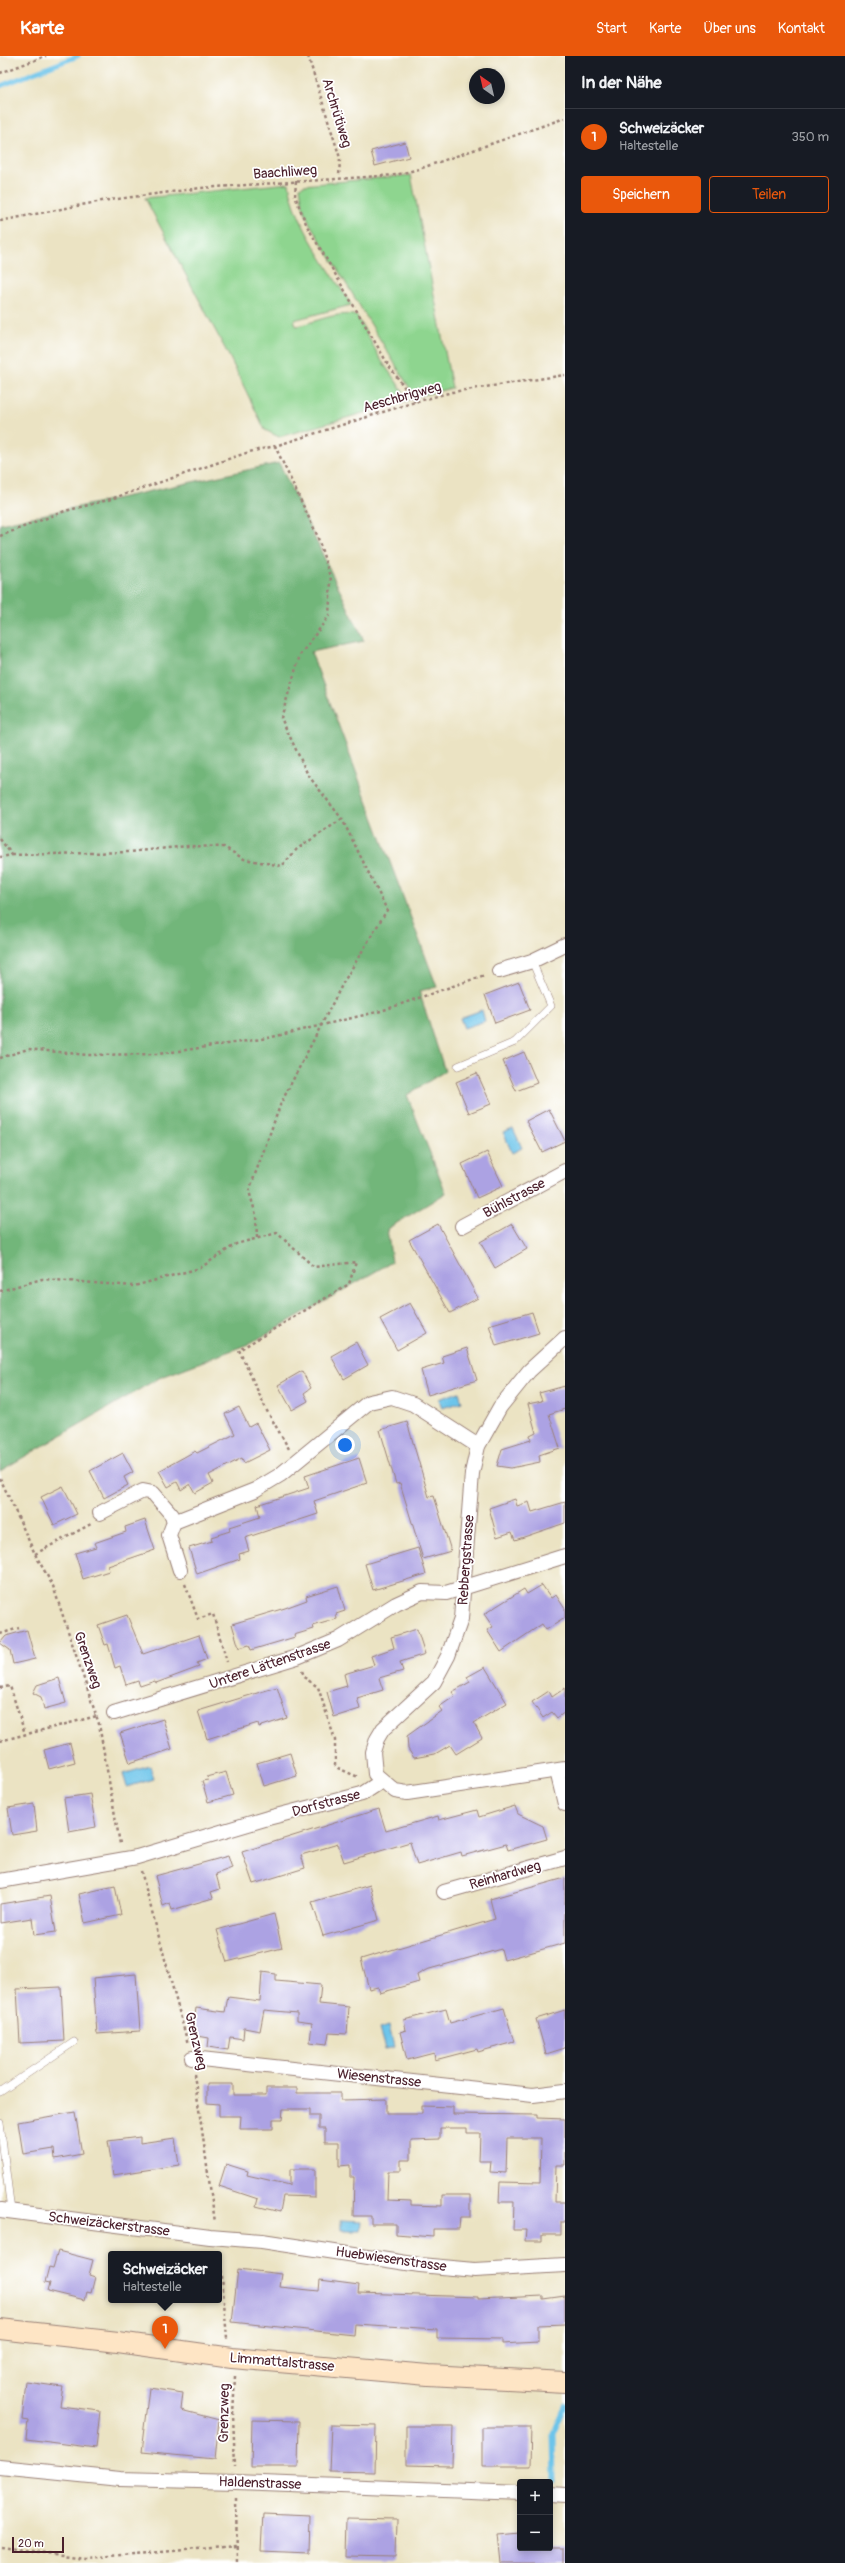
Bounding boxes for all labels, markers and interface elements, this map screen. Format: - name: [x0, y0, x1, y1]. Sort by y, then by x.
- text: Karte: [20, 16, 64, 40]
- text: Start: [596, 20, 627, 37]
- text: Karte: [649, 20, 681, 37]
- text: Über uns: [703, 20, 756, 37]
- text: Kontakt: [778, 20, 825, 37]
- north arrow: [469, 68, 505, 104]
- text: In der Nähe: [581, 72, 662, 93]
- street label: Archrütiweg: [318, 76, 356, 150]
- text: Schweizäcker: [619, 119, 704, 138]
- text: 1: [591, 129, 597, 145]
- text: 350 m: [791, 129, 829, 145]
- text: Haltestelle: [619, 138, 678, 154]
- street label: Baachliweg: [253, 161, 317, 183]
- button: Speichern: [581, 176, 701, 213]
- button: Teilen: [709, 176, 829, 213]
- street label: Aeschbrigweg: [361, 378, 443, 416]
- street label: Bühlstrasse: [480, 1175, 548, 1221]
- your location: [335, 1435, 355, 1455]
- street label: Rebbergstrasse: [454, 1514, 478, 1606]
- street label: Grenzweg: [70, 1629, 106, 1691]
- street label: Untere Lättenstrasse: [207, 1635, 333, 1693]
- street label: Dorfstrasse: [290, 1786, 362, 1820]
- street label: Reinhardweg: [467, 1857, 543, 1893]
- street label: Grenzweg: [181, 2010, 211, 2072]
- street label: Wiesenstrasse: [336, 2065, 422, 2091]
- street label: Schweizäckerstrasse: [47, 2208, 171, 2240]
- street label: Huebwiesenstrasse: [334, 2243, 448, 2275]
- popup: [108, 2251, 222, 2303]
- text: Schweizäcker: [122, 2260, 208, 2279]
- text: Haltestelle: [122, 2279, 181, 2295]
- pin: 1: [152, 2316, 178, 2349]
- street label: Limmattalstrasse: [229, 2349, 335, 2375]
- street label: Grenzweg: [215, 2383, 233, 2443]
- street label: Haldenstrasse: [218, 2473, 302, 2493]
- map controls: [517, 2479, 553, 2551]
- button: +: [517, 2479, 553, 2515]
- button: −: [517, 2515, 553, 2551]
- scale bar: [12, 2535, 64, 2554]
- text: 20 m: [18, 2537, 44, 2550]

